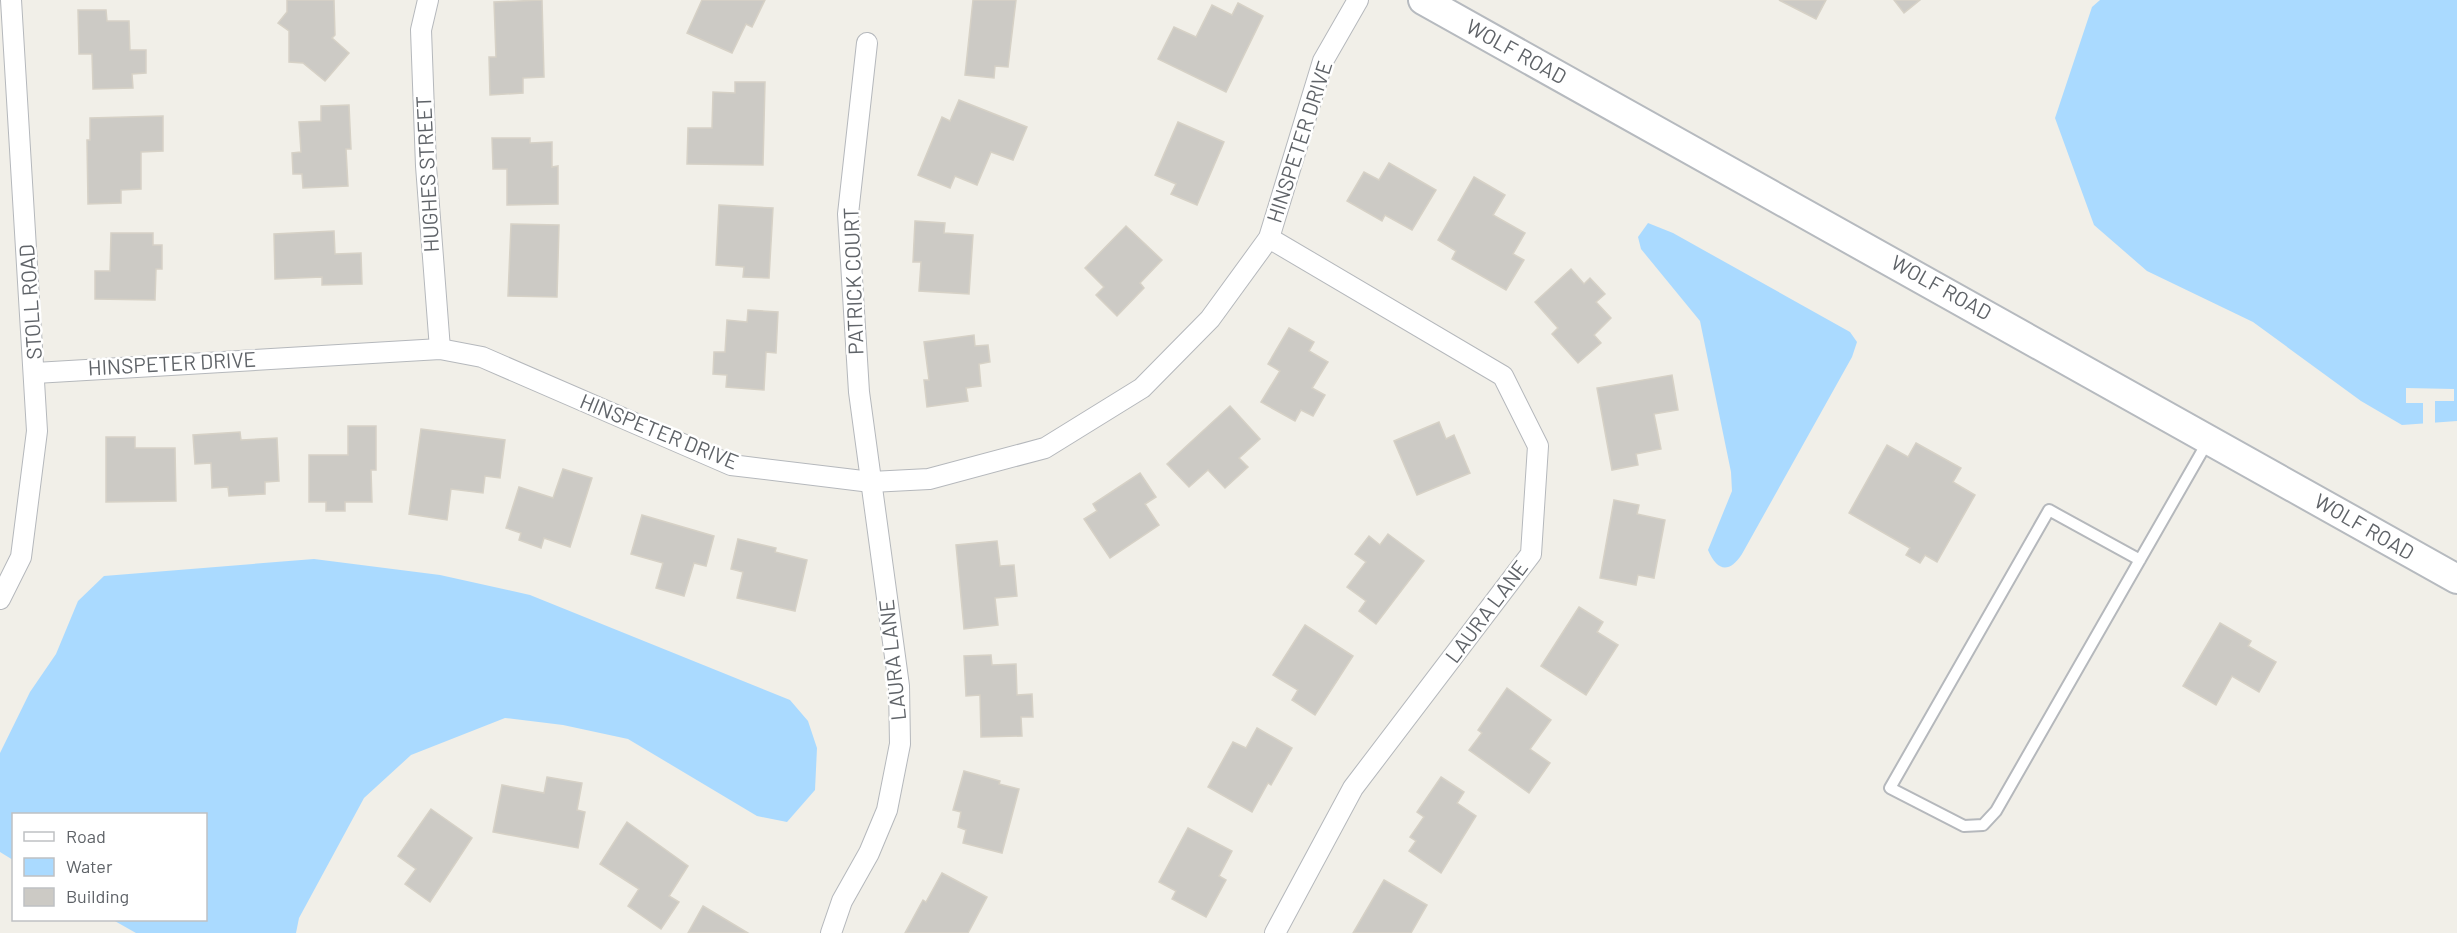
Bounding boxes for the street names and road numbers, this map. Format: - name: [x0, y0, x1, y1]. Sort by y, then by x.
- street label: WOLF ROAD: [1462, 13, 1571, 88]
- street label: HINSPETER DRIVE: [1261, 58, 1337, 226]
- street label: HUGHES STREET: [410, 95, 443, 253]
- street label: PATRICK COURT: [837, 207, 868, 355]
- street label: STOLL ROAD: [13, 244, 46, 361]
- street label: WOLF ROAD: [1887, 249, 1996, 324]
- street label: HINSPETER DRIVE: [87, 346, 257, 379]
- street label: HINSPETER DRIVE: [577, 387, 742, 474]
- street label: WOLF ROAD: [2311, 487, 2419, 564]
- street label: LAURA LANE: [1439, 555, 1532, 667]
- street label: LAURA LANE: [873, 598, 910, 722]

